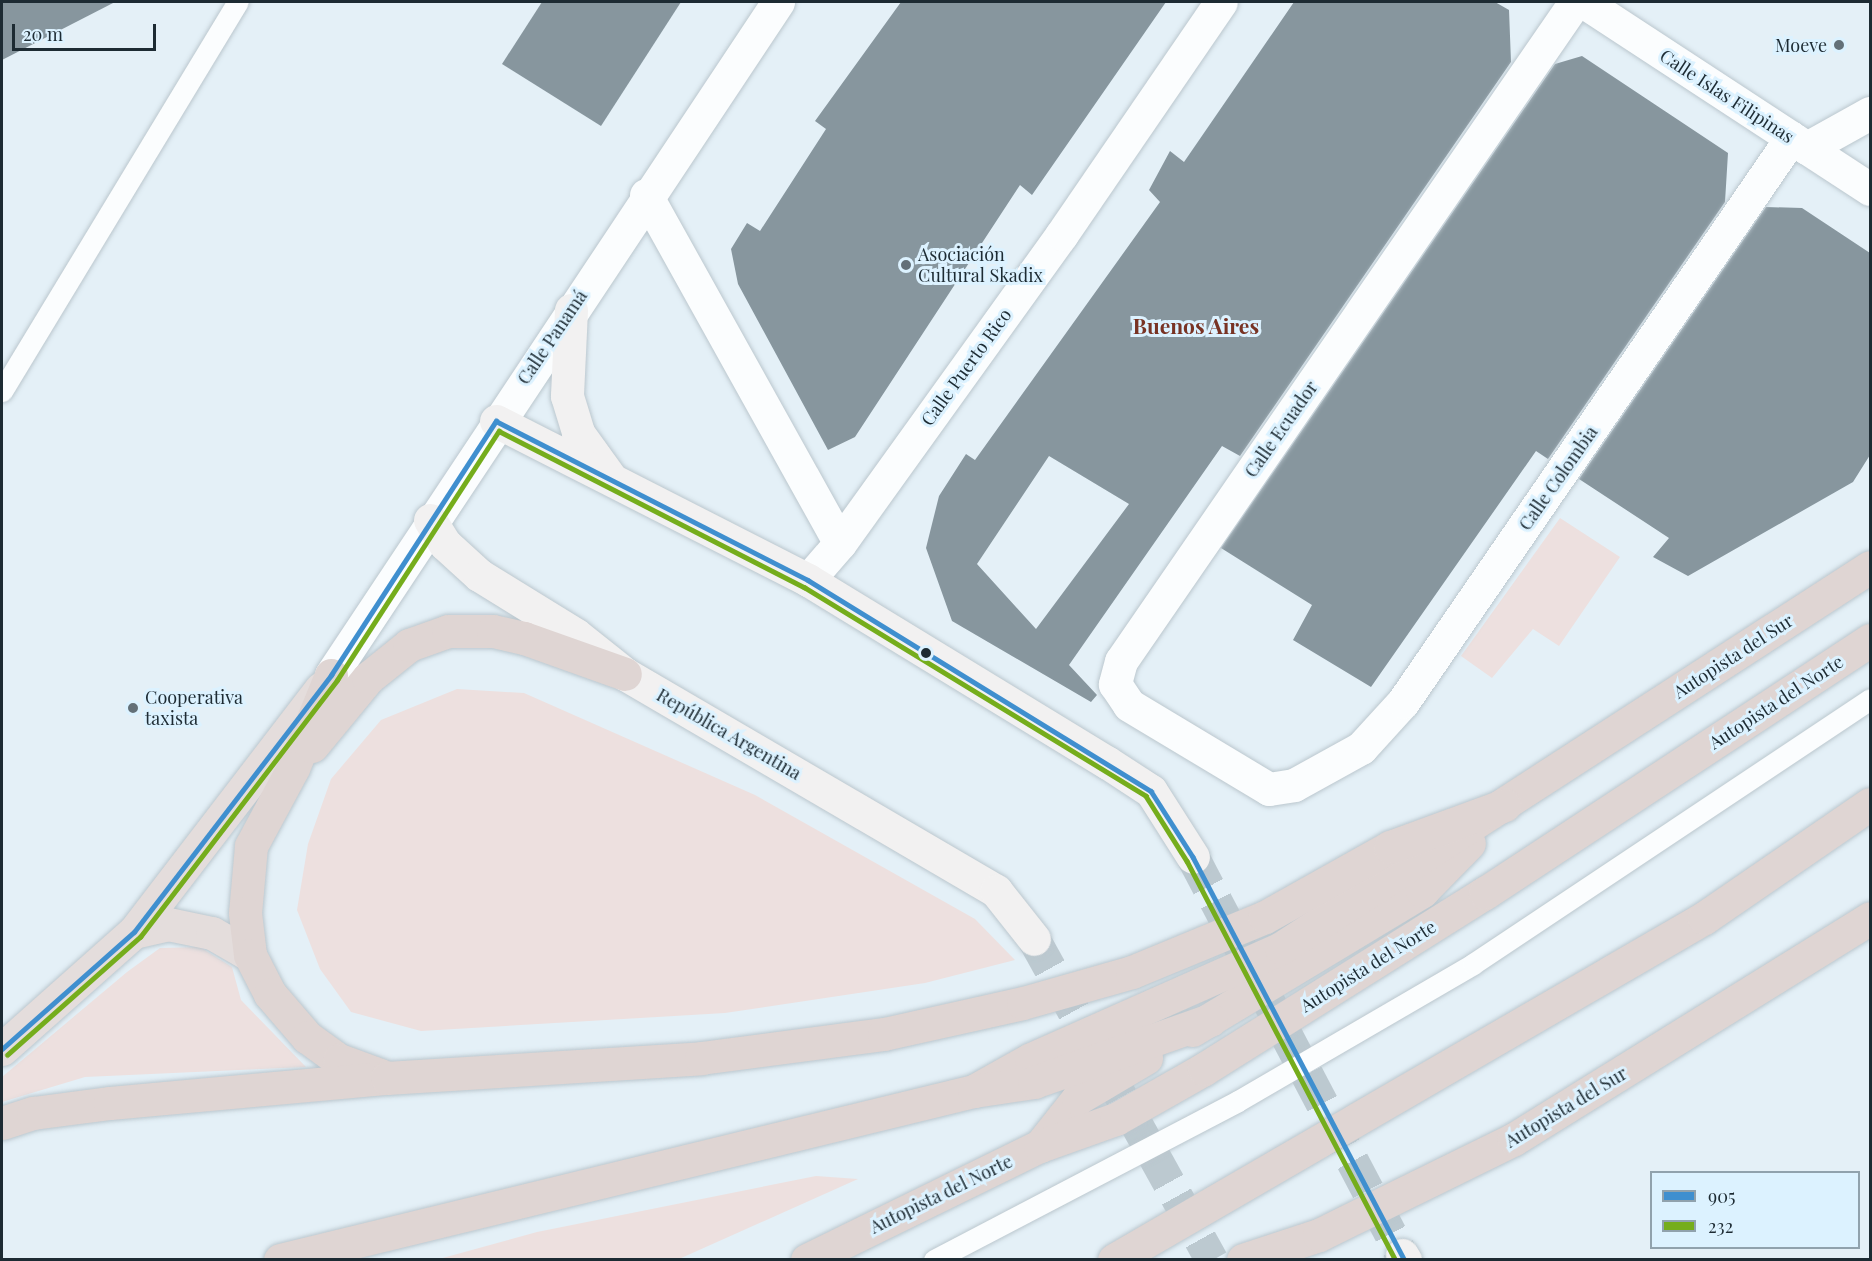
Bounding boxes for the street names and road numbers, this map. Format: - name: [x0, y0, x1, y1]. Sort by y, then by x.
- street label: Calle Islas Filipinas: [1656, 45, 1798, 147]
- street label: Calle Panamá: [513, 286, 591, 388]
- street label: Calle Puerto Rico: [916, 304, 1016, 430]
- street label: Calle Ecuador: [1240, 377, 1322, 481]
- street label: Calle Colombia: [1514, 422, 1602, 534]
- street label: Autopista del Sur: [1669, 609, 1797, 703]
- street label: Autopista del Norte: [1705, 650, 1847, 754]
- street label: República Argentina: [653, 684, 805, 784]
- street label: Autopista del Norte: [1296, 916, 1440, 1016]
- street label: Autopista del Sur: [1501, 1062, 1631, 1152]
- street label: Autopista del Norte: [866, 1150, 1016, 1238]

